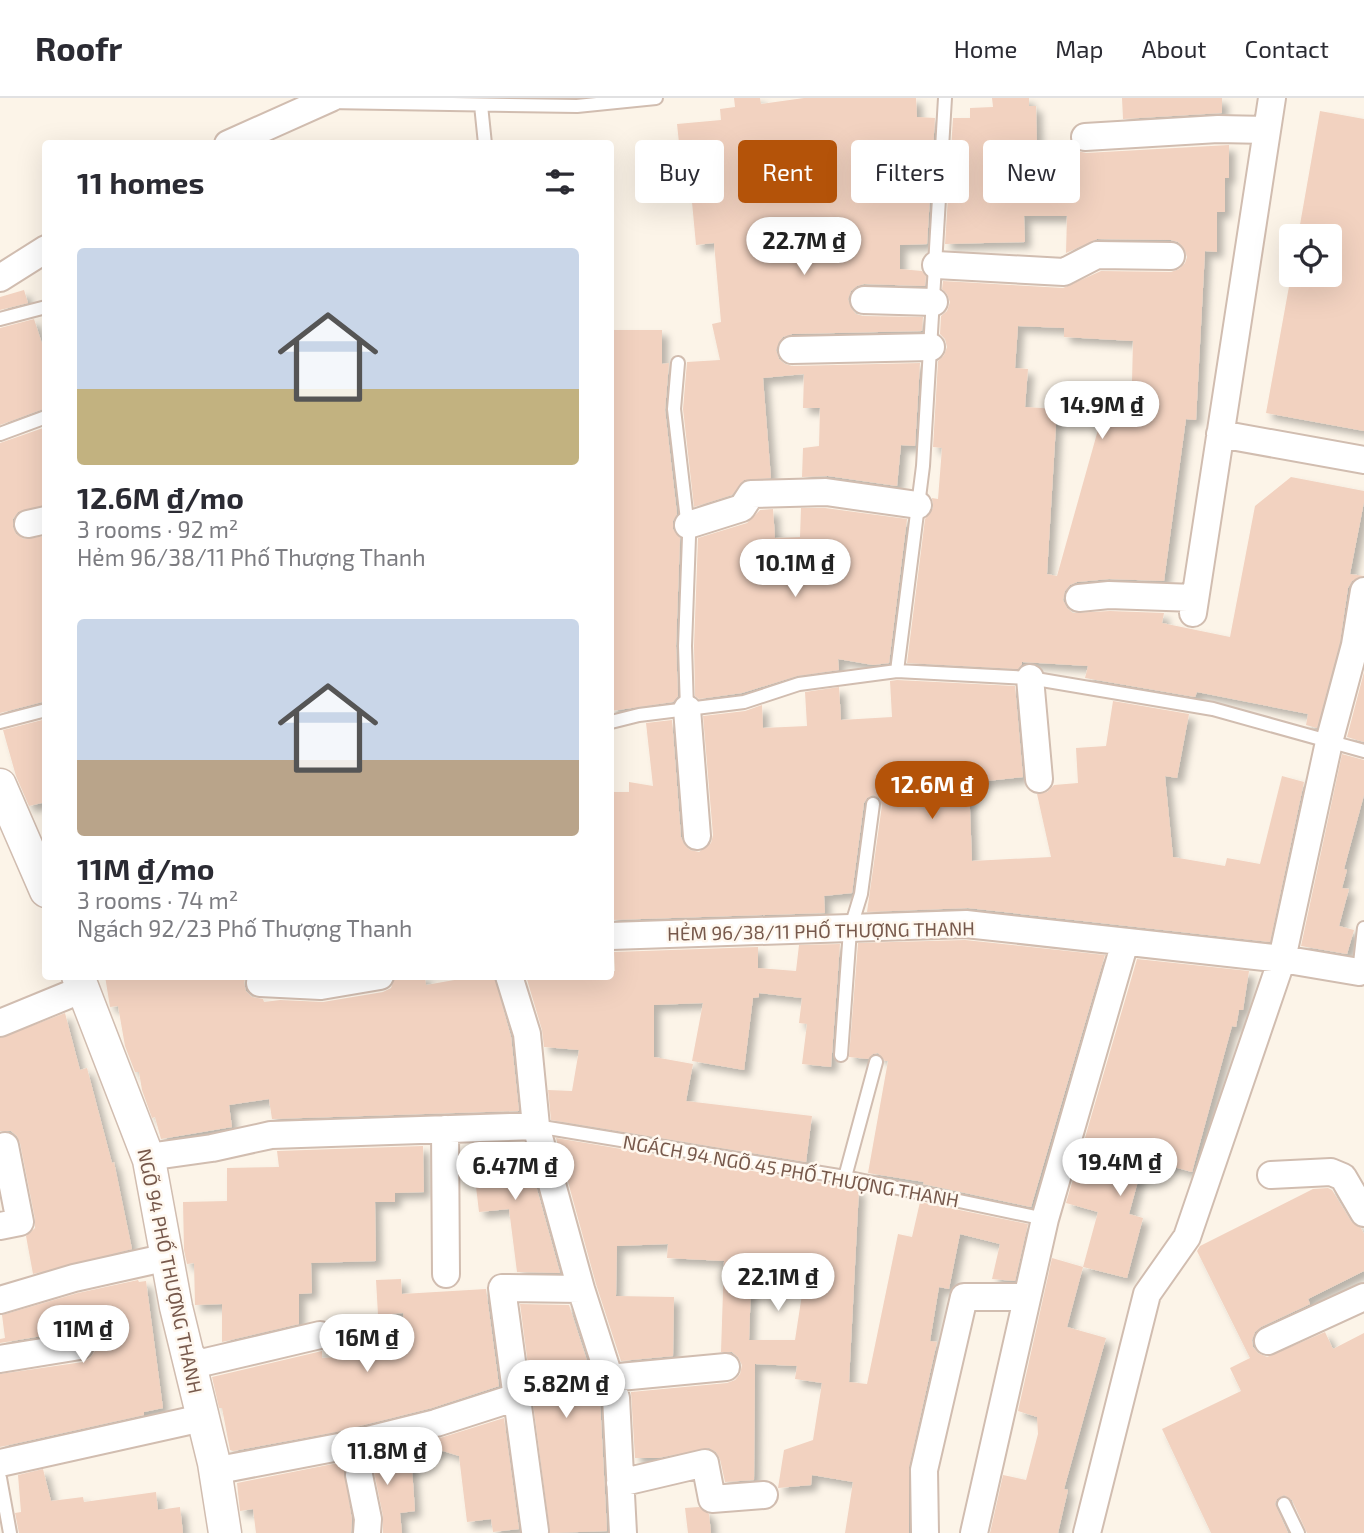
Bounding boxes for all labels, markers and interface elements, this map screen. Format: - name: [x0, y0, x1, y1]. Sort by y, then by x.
- text: Roofr: [35, 28, 122, 68]
- text: Home: [954, 34, 1017, 63]
- text: Map: [1055, 34, 1103, 63]
- text: About: [1141, 34, 1207, 63]
- text: Contact: [1245, 34, 1329, 63]
- chip: Buy: [635, 140, 724, 203]
- chip: Rent: [738, 140, 837, 203]
- chip: Filters: [851, 140, 969, 203]
- chip: New: [983, 140, 1080, 203]
- icon: filters: [541, 163, 579, 201]
- text: 11 homes: [77, 164, 204, 200]
- pin: 22.7M ₫: [739, 218, 869, 277]
- map controls: [1279, 224, 1342, 287]
- button: locate: [1279, 224, 1342, 287]
- text: 22.7M ₫: [762, 226, 846, 254]
- icon: home: [265, 294, 391, 420]
- pin: 14.9M ₫: [1037, 382, 1167, 441]
- text: 14.9M ₫: [1060, 390, 1144, 418]
- text: 12.6M ₫/mo: [77, 479, 244, 515]
- text: 3 rooms · 92 m²: [77, 515, 238, 543]
- pin: 10.1M ₫: [730, 540, 860, 599]
- text: Hẻm 96/38/11 Phố Thượng Thanh: [77, 543, 426, 571]
- text: 10.1M ₫: [756, 548, 834, 576]
- icon: home: [265, 665, 391, 791]
- pin: 12.6M ₫: [867, 762, 997, 821]
- text: 12.6M ₫: [891, 770, 973, 798]
- text: 11M ₫/mo: [77, 850, 214, 886]
- text: 3 rooms · 74 m²: [77, 886, 238, 914]
- text: Ngách 92/23 Phố Thượng Thanh: [77, 914, 412, 942]
- street label: HẺM 96/38/11 PHỐ THƯỢNG THANH: [667, 914, 975, 945]
- street label: NGÁCH 94 NGÕ 45 PHỐ THƯỢNG THANH: [621, 1128, 961, 1211]
- pin: 19.4M ₫: [1055, 1138, 1185, 1198]
- pin: 6.47M ₫: [450, 1142, 580, 1202]
- street label: NGÕ 94 PHỐ THƯỢNG THANH: [133, 1146, 210, 1395]
- text: 19.4M ₫: [1078, 1147, 1162, 1175]
- text: 6.47M ₫: [472, 1151, 558, 1179]
- pin: 22.1M ₫: [713, 1254, 843, 1313]
- text: 22.1M ₫: [738, 1262, 818, 1290]
- pin: 11M ₫: [34, 1306, 132, 1365]
- text: 11M ₫: [53, 1314, 113, 1342]
- pin: 16M ₫: [318, 1314, 416, 1374]
- text: 16M ₫: [335, 1323, 399, 1351]
- pin: 5.82M ₫: [501, 1360, 631, 1420]
- text: 5.82M ₫: [523, 1369, 609, 1397]
- pin: 11.8M ₫: [322, 1428, 452, 1487]
- text: 11.8M ₫: [347, 1436, 427, 1464]

